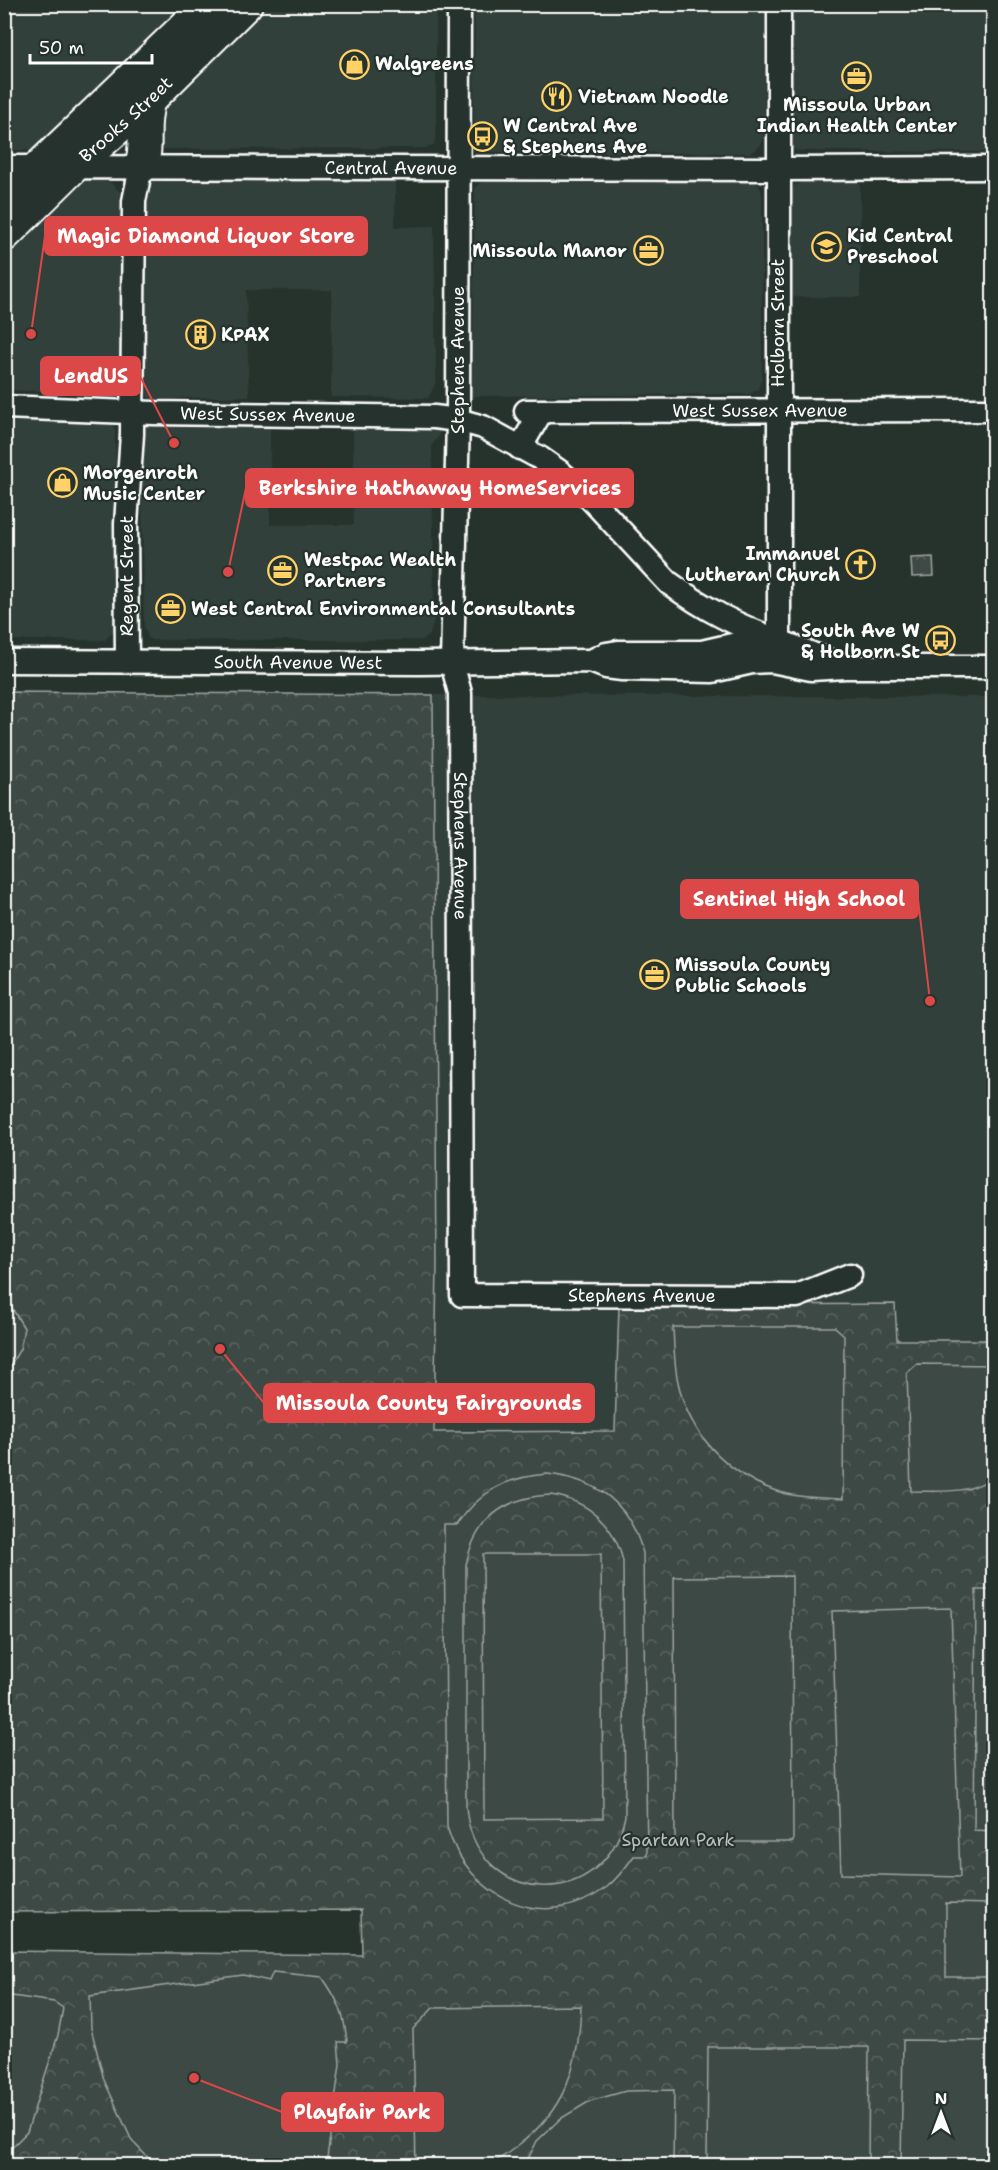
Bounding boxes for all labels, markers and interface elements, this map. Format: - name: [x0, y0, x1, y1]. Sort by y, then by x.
- scale bar: [30, 27, 152, 65]
- text: 50 m: [39, 36, 84, 60]
- shop icon: Walgreens: [338, 48, 370, 80]
- place label: Walgreens: [375, 52, 474, 76]
- office icon: Missoula Urban Indian Health Center: [841, 60, 873, 92]
- street label: Brooks Street: [74, 71, 178, 168]
- restaurant icon: Vietnam Noodle: [541, 81, 573, 113]
- place label: Vietnam Noodle: [578, 85, 729, 109]
- place label: Missoula Urban Indian Health Center: [757, 93, 958, 138]
- place label: W Central Ave & Stephens Ave: [503, 114, 648, 159]
- bus stop icon: W Central Ave & Stephens Ave: [466, 120, 498, 152]
- street label: Central Avenue: [325, 156, 457, 180]
- callout: Magic Diamond Liquor Store: [45, 217, 367, 255]
- text: Magic Diamond Liquor Store: [57, 223, 355, 249]
- place label: Kid Central Preschool: [847, 224, 953, 269]
- school or university icon: Kid Central Preschool: [810, 230, 842, 262]
- office icon: Missoula Manor: [632, 235, 664, 267]
- place label: Missoula Manor: [472, 239, 627, 263]
- street label: Holborn Street: [766, 259, 790, 387]
- street label: Stephens Avenue: [446, 286, 470, 434]
- building icon: KPAX: [184, 319, 216, 351]
- place label: KPAX: [221, 323, 269, 347]
- callout: LendUS: [41, 357, 140, 395]
- text: LendUS: [54, 363, 128, 389]
- street label: West Sussex Avenue: [672, 398, 848, 423]
- street label: West Sussex Avenue: [180, 401, 356, 428]
- place label: Morgenroth Music Center: [83, 461, 205, 506]
- shop icon: Morgenroth Music Center: [46, 467, 78, 499]
- callout: Berkshire Hathaway HomeServices: [246, 469, 633, 507]
- text: Berkshire Hathaway HomeServices: [259, 475, 621, 501]
- street label: Regent Street: [115, 516, 139, 636]
- place label: Immanuel Lutheran Church: [685, 542, 840, 587]
- place label: Westpac Wealth Partners: [304, 548, 456, 593]
- church icon: Immanuel Lutheran Church: [845, 548, 877, 580]
- office icon: Westpac Wealth Partners: [267, 554, 299, 586]
- office icon: West Central Environmental Consultants: [154, 593, 186, 625]
- place label: West Central Environmental Consultants: [191, 597, 575, 621]
- place label: South Ave W & Holborn St: [801, 619, 920, 664]
- bus stop icon: South Ave W & Holborn St: [925, 625, 957, 657]
- street label: South Avenue West: [214, 650, 382, 675]
- street label: Stephens Avenue: [448, 772, 473, 920]
- callout: Sentinel High School: [681, 880, 918, 918]
- text: Sentinel High School: [693, 886, 905, 912]
- place label: Missoula County Public Schools: [675, 953, 830, 998]
- office icon: Missoula County Public Schools: [638, 959, 670, 991]
- street label: Stephens Avenue: [568, 1283, 716, 1308]
- callout: Missoula County Fairgrounds: [264, 1384, 594, 1422]
- text: Missoula County Fairgrounds: [276, 1390, 582, 1416]
- park label: Spartan Park: [621, 1828, 735, 1852]
- north arrow: [911, 2083, 971, 2143]
- text: N: [935, 2088, 947, 2109]
- callout: Playfair Park: [282, 2093, 443, 2131]
- text: Playfair Park: [293, 2099, 431, 2125]

